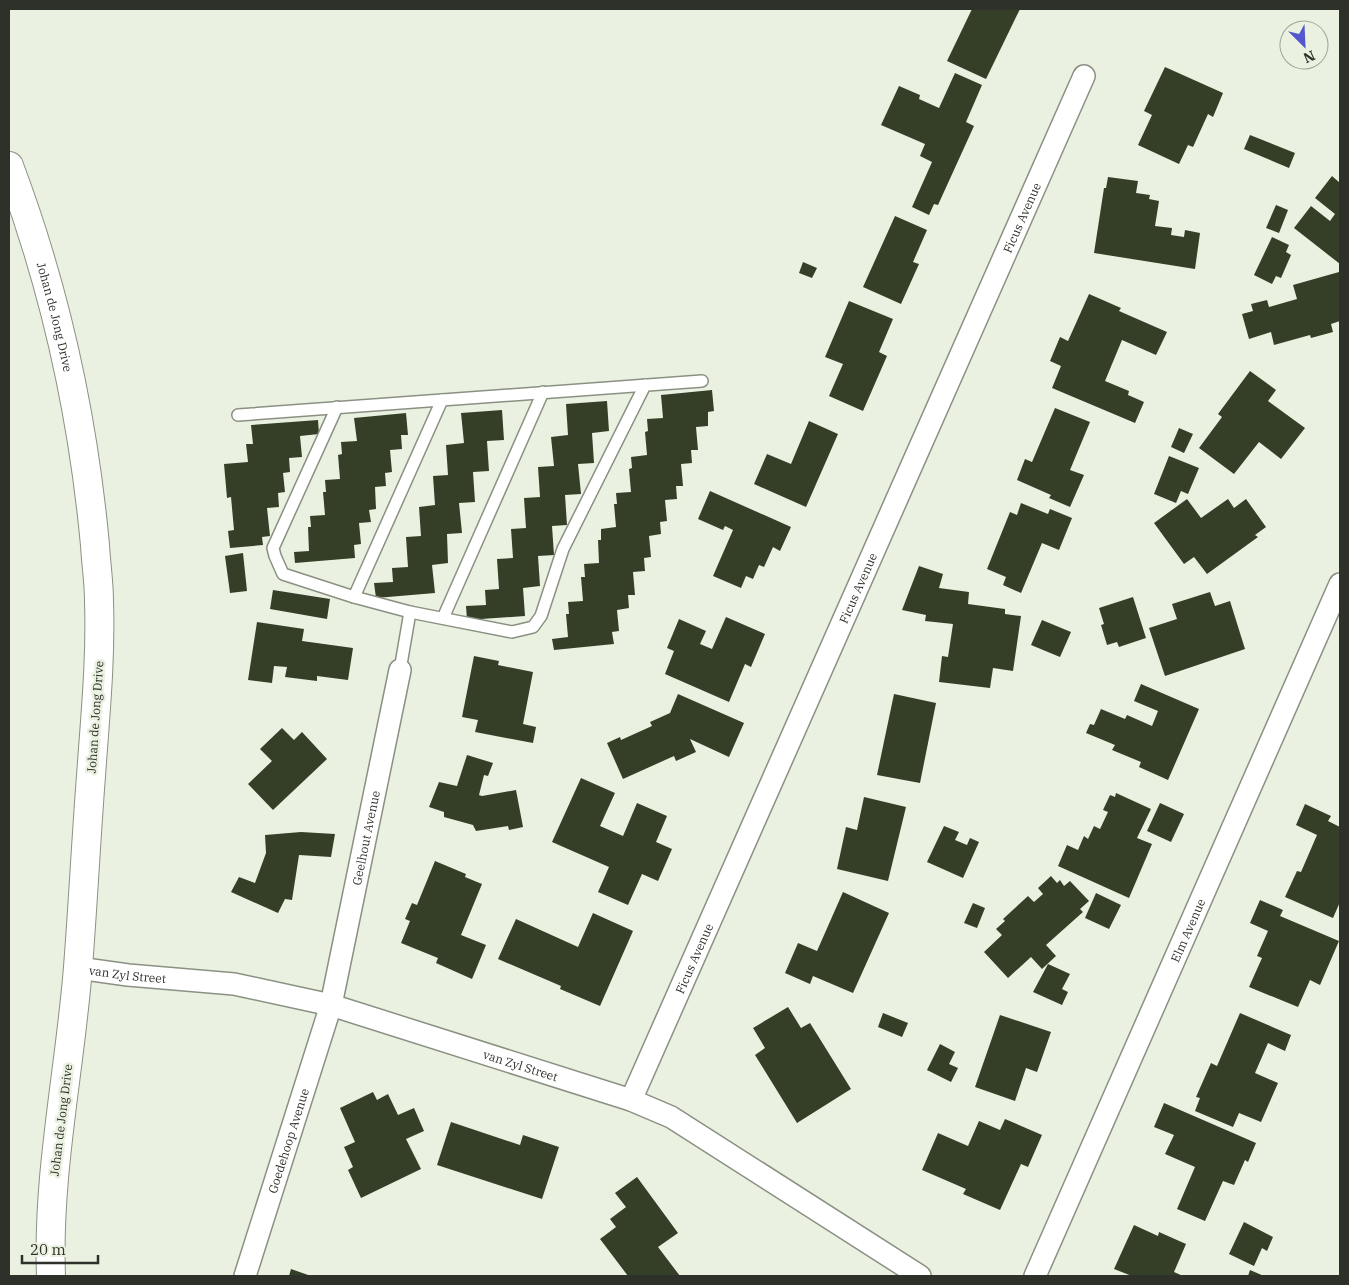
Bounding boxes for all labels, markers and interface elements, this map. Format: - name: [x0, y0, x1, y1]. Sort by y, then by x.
- north arrow: [1279, 20, 1329, 70]
- text: N: [1301, 46, 1318, 67]
- street label: Ficus Avenue: [999, 180, 1044, 255]
- street label: Johan de Jong Drive: [34, 260, 76, 373]
- street label: Ficus Avenue: [835, 550, 880, 625]
- street label: Johan de Jong Drive: [84, 660, 106, 774]
- street label: Geelhout Avenue: [348, 789, 382, 886]
- street label: Elm Avenue: [1167, 896, 1208, 964]
- street label: Ficus Avenue: [672, 921, 716, 996]
- street label: van Zyl Street: [88, 962, 167, 986]
- street label: van Zyl Street: [481, 1046, 560, 1084]
- street label: Johan de Jong Drive: [47, 1063, 75, 1177]
- street label: Goedehoop Avenue: [264, 1086, 312, 1195]
- scale bar: [22, 1232, 99, 1264]
- text: 20 m: [30, 1240, 66, 1259]

